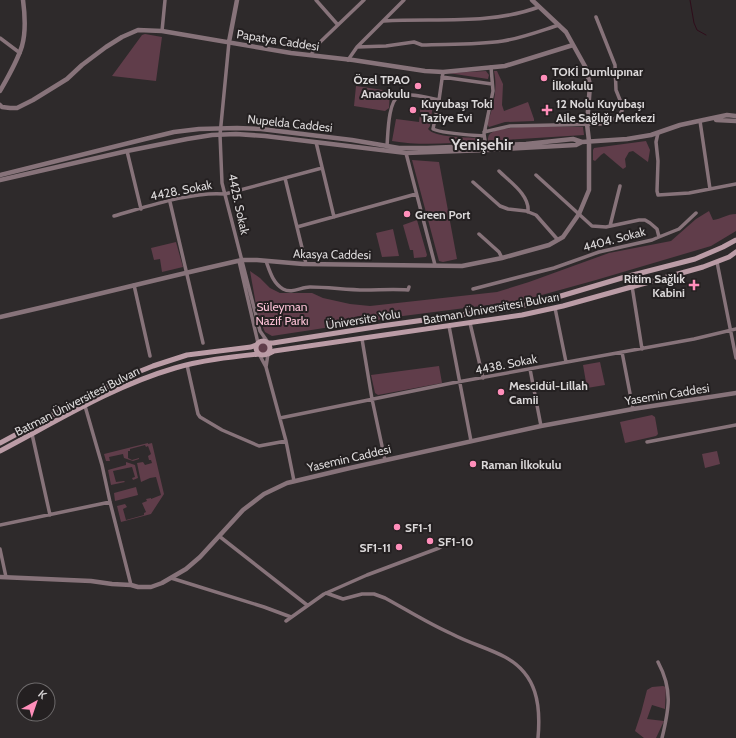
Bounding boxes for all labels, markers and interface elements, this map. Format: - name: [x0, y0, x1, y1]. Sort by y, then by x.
- street label: Papatya Caddesi: [236, 26, 320, 54]
- place label: TOKİ Dumlupınar İlkokulu: [552, 64, 643, 93]
- place label: Özel TPAO Anaokulu: [354, 72, 410, 101]
- marker: TOKİ Dumlupınar İlkokulu: [539, 73, 549, 83]
- marker: Özel TPAO Anaokulu: [413, 81, 423, 91]
- place label: Kuyubaşı Toki Taziye Evi: [421, 96, 493, 125]
- place label: 12 Nolu Kuyubaşı Aile Sağlığı Merkezi: [556, 96, 655, 125]
- marker: 12 Nolu Kuyubaşı Aile Sağlığı Merkezi: [541, 104, 553, 116]
- marker: Kuyubaşı Toki Taziye Evi: [408, 105, 418, 115]
- street label: Nupelda Caddesi: [247, 111, 333, 135]
- district label: Yenişehir: [450, 135, 514, 154]
- street label: 4425. Sokak: [225, 172, 253, 236]
- street label: 4428. Sokak: [149, 177, 214, 203]
- place label: Green Port: [415, 207, 470, 222]
- marker: Green Port: [402, 209, 412, 219]
- street label: 4404. Sokak: [581, 223, 648, 255]
- street label: Akasya Caddesi: [293, 246, 371, 262]
- place label: Ritim Sağlık Kabini: [624, 271, 685, 300]
- marker: Ritim Sağlık Kabini: [688, 279, 700, 291]
- street label: Batman Üniversitesi Bulvarı: [422, 289, 560, 327]
- park label: Süleyman Nazif Parkı: [255, 299, 309, 328]
- street label: Üniversite Yolu: [325, 306, 401, 332]
- street label: 4438. Sokak: [474, 351, 539, 377]
- street label: Batman Üniversitesi Bulvarı: [12, 363, 142, 439]
- place label: Mescidül-Lillah Camii: [509, 378, 588, 407]
- street label: Yasemin Caddesi: [623, 380, 710, 408]
- marker: Mescidül-Lillah Camii: [496, 387, 506, 397]
- street label: Yasemin Caddesi: [305, 441, 392, 475]
- place label: Raman İlkokulu: [481, 457, 561, 472]
- marker: Raman İlkokulu: [468, 459, 478, 469]
- place label: SF1-1: [405, 520, 432, 535]
- marker: SF1-1: [392, 522, 402, 532]
- place label: SF1-10: [438, 534, 473, 549]
- marker: SF1-10: [425, 536, 435, 546]
- place label: SF1-11: [360, 540, 391, 555]
- marker: SF1-11: [394, 542, 404, 552]
- north arrow: [16, 682, 56, 722]
- text: K: [35, 687, 50, 702]

